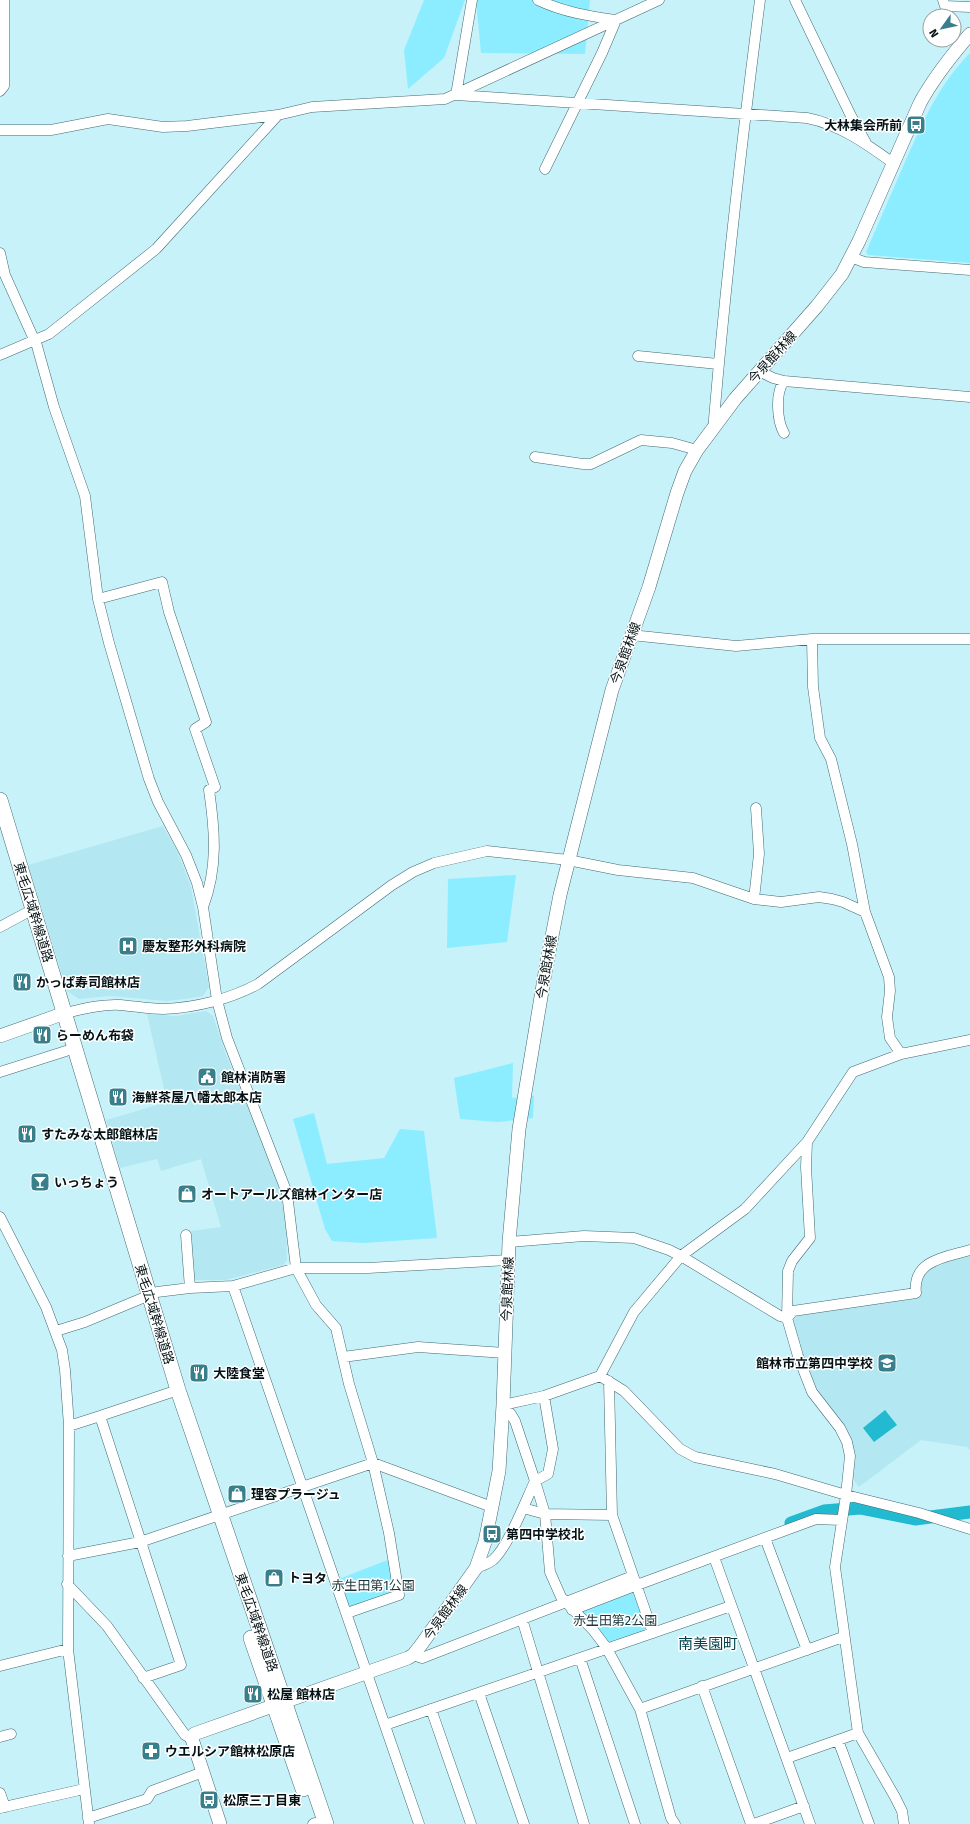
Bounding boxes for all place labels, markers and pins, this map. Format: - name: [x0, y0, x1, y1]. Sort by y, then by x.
- bus stop icon: 大林集会所前: [905, 114, 927, 136]
- place label: 大林集会所前: [824, 118, 902, 133]
- hospital icon: 慶友整形外科病院: [117, 935, 139, 957]
- place label: 慶友整形外科病院: [142, 939, 246, 954]
- restaurant icon: かっぱ寿司館林店: [11, 971, 33, 993]
- place label: かっぱ寿司館林店: [36, 975, 140, 990]
- restaurant icon: らーめん布袋: [31, 1024, 53, 1046]
- place label: らーめん布袋: [56, 1028, 134, 1043]
- public building icon: 館林消防署: [196, 1066, 218, 1088]
- place label: 館林消防署: [221, 1070, 286, 1085]
- restaurant icon: 海鮮茶屋八幡太郎本店: [107, 1086, 129, 1108]
- place label: 海鮮茶屋八幡太郎本店: [132, 1090, 262, 1105]
- restaurant icon: すたみな太郎館林店: [16, 1123, 38, 1145]
- place label: すたみな太郎館林店: [41, 1127, 158, 1142]
- bar icon: いっちょう: [29, 1171, 51, 1193]
- place label: いっちょう: [54, 1175, 119, 1190]
- shop icon: オートアールズ館林インター店: [176, 1183, 198, 1205]
- place label: オートアールズ館林インター店: [201, 1187, 382, 1202]
- school or university icon: 館林市立第四中学校: [876, 1352, 898, 1374]
- place label: 館林市立第四中学校: [756, 1356, 873, 1371]
- restaurant icon: 大陸食堂: [188, 1362, 210, 1384]
- place label: 大陸食堂: [213, 1366, 265, 1381]
- shop icon: 理容プラージュ: [226, 1483, 248, 1505]
- place label: 理容プラージュ: [251, 1487, 341, 1502]
- bus stop icon: 第四中学校北: [481, 1523, 503, 1545]
- place label: 第四中学校北: [506, 1527, 584, 1542]
- shop icon: トヨタ: [263, 1567, 285, 1589]
- place label: トヨタ: [288, 1571, 327, 1586]
- restaurant icon: 松屋 館林店: [242, 1683, 264, 1705]
- place label: 松屋 館林店: [267, 1687, 335, 1702]
- pharmacy icon: ウエルシア館林松原店: [140, 1740, 162, 1762]
- place label: ウエルシア館林松原店: [165, 1744, 295, 1759]
- bus stop icon: 松原三丁目東: [198, 1789, 220, 1811]
- place label: 松原三丁目東: [223, 1793, 301, 1808]

